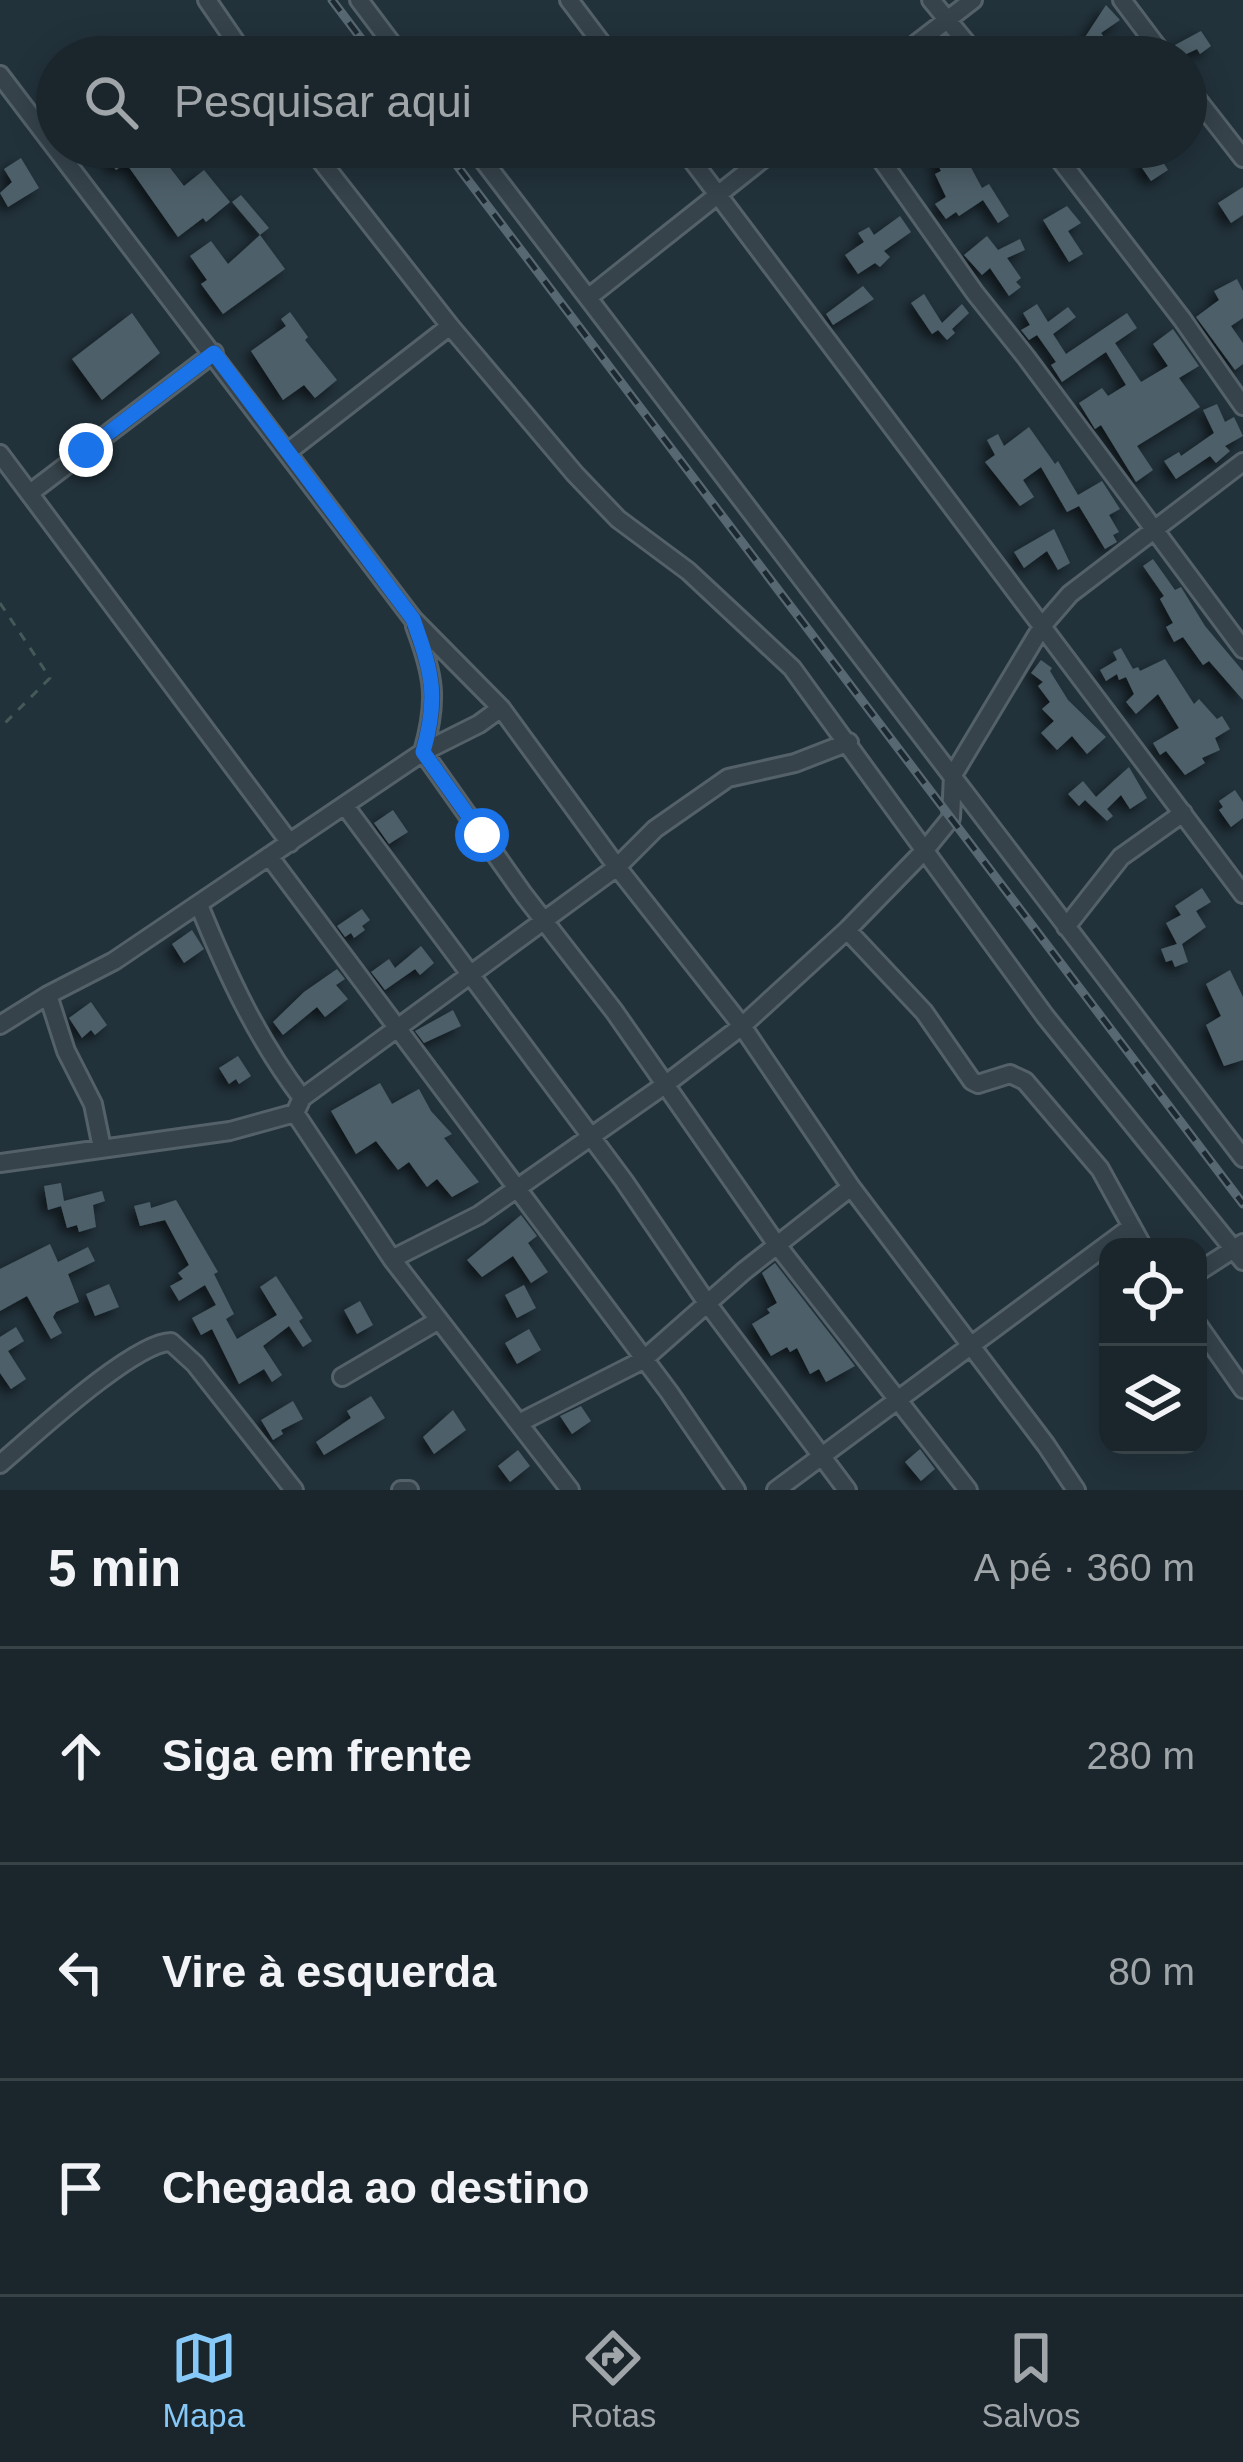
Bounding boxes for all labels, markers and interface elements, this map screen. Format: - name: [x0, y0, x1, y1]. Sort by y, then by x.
- search box: [36, 36, 1207, 168]
- icon: search: [78, 69, 144, 135]
- text: Pesquisar aqui: [174, 76, 472, 127]
- route end: [59, 423, 113, 477]
- route start: [455, 808, 509, 862]
- map controls: [1099, 1238, 1207, 1454]
- button: locate: [1099, 1238, 1207, 1346]
- button: layers: [1099, 1346, 1207, 1454]
- text: 5 min: [48, 1540, 181, 1597]
- text: A pé · 360 m: [974, 1546, 1195, 1589]
- icon: ahead: [48, 1723, 114, 1789]
- text: Siga em frente: [162, 1730, 472, 1781]
- text: 280 m: [1087, 1734, 1195, 1777]
- icon: left: [48, 1939, 114, 2005]
- text: Vire à esquerda: [162, 1946, 496, 1997]
- text: 80 m: [1108, 1950, 1195, 1993]
- icon: arrive: [48, 2155, 114, 2221]
- text: Chegada ao destino: [162, 2162, 590, 2213]
- tab: Mapa: [163, 2325, 245, 2435]
- tab: Rotas: [570, 2325, 656, 2435]
- tab: Salvos: [981, 2325, 1080, 2435]

